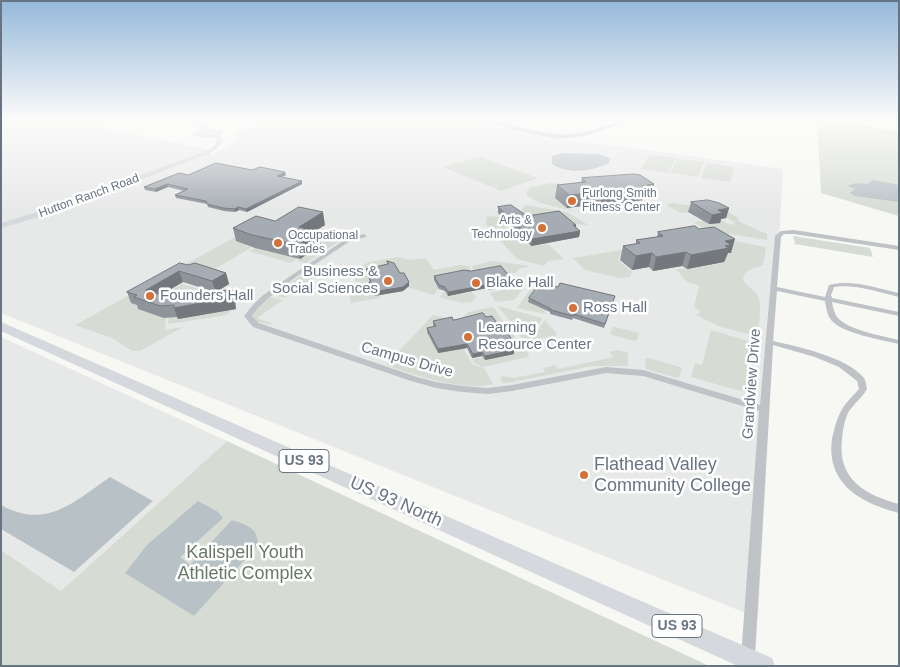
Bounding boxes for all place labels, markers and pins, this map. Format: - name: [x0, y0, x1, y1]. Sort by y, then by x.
- place label: Furlong Smith Fitness Center: [582, 187, 660, 215]
- marker: Furlong Smith Fitness Center: [566, 195, 578, 207]
- place label: Arts & Technology: [471, 214, 532, 242]
- marker: Arts & Technology: [536, 222, 548, 234]
- place label: Occupational Trades: [288, 229, 358, 257]
- marker: Occupational Trades: [272, 237, 284, 249]
- place label: Business & Social Sciences: [272, 263, 378, 298]
- place label: Blake Hall: [486, 274, 554, 292]
- marker: Business & Social Sciences: [382, 275, 394, 287]
- marker: Blake Hall: [470, 277, 482, 289]
- place label: Founders Hall: [160, 287, 253, 305]
- marker: Founders Hall: [144, 290, 156, 302]
- place label: Ross Hall: [583, 299, 647, 317]
- marker: Ross Hall: [567, 302, 579, 314]
- place label: Learning Resource Center: [478, 319, 591, 354]
- marker: Learning Resource Center: [462, 331, 474, 343]
- place label: Flathead Valley Community College: [594, 454, 751, 496]
- marker: Flathead Valley Community College: [578, 469, 590, 481]

